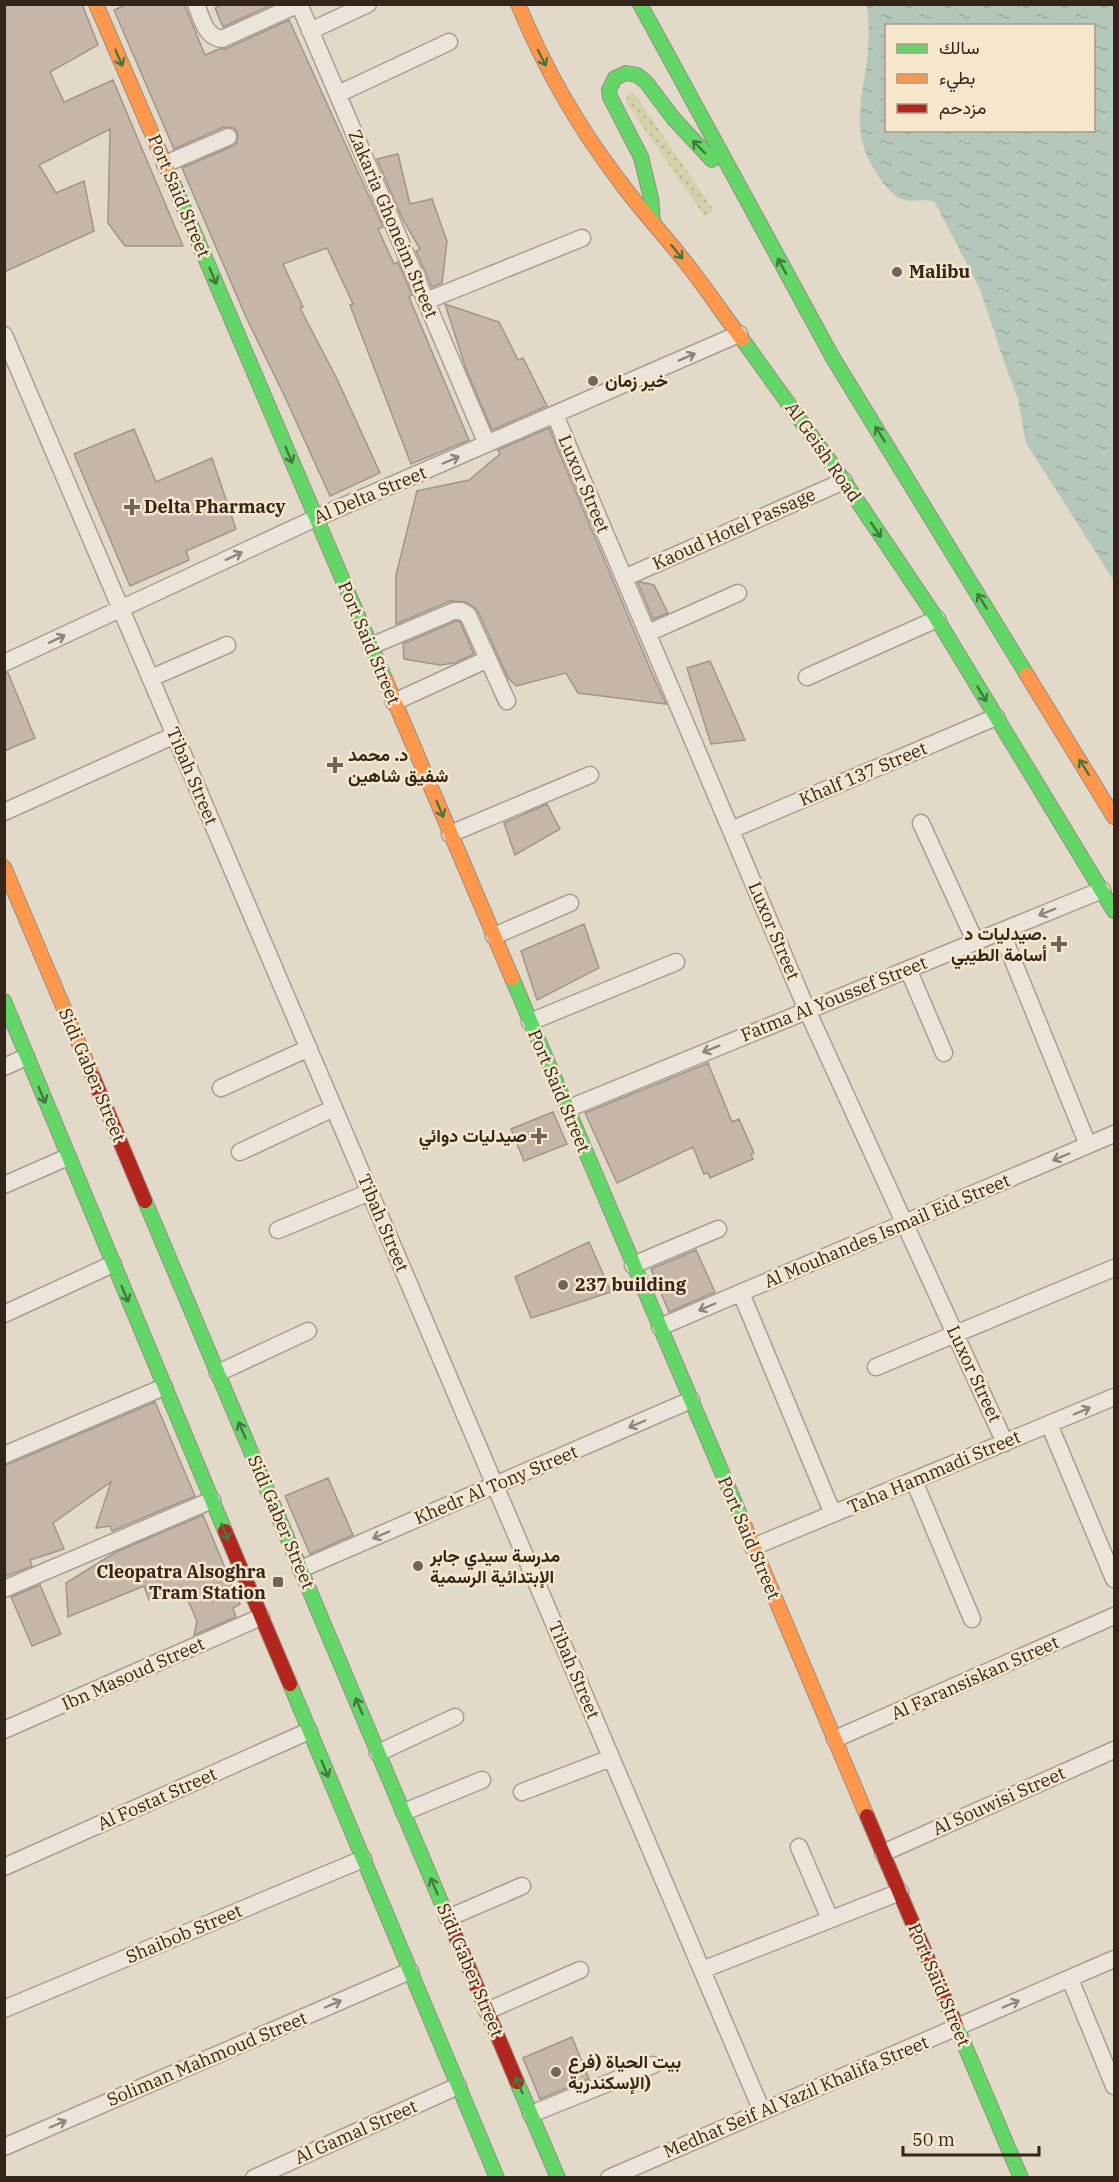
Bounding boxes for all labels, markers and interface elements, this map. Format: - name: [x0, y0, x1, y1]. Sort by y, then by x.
- legend: [885, 24, 1095, 132]
- text: سالك: [939, 36, 979, 59]
- one-way arrow: [537, 48, 549, 66]
- one-way arrow: [114, 49, 125, 67]
- text: بطيء: [939, 66, 975, 93]
- text: مزدحم: [939, 96, 986, 120]
- street label: Zakaria Ghoneim Street: [343, 126, 444, 321]
- street label: Port Said Street: [143, 131, 216, 261]
- one-way arrow: [692, 139, 706, 154]
- one-way arrow: [671, 244, 684, 260]
- one-way arrow: [776, 258, 788, 275]
- place label: Malibu: [909, 260, 971, 283]
- marker: Malibu: [890, 265, 904, 279]
- one-way arrow: [208, 266, 219, 285]
- one-way arrow: [678, 351, 696, 363]
- place label: خير زمان: [605, 369, 668, 392]
- marker: خير زمان: [586, 374, 600, 388]
- street label: Al Geish Road: [780, 397, 866, 506]
- one-way arrow: [873, 426, 885, 443]
- street label: Luxor Street: [553, 431, 615, 536]
- one-way arrow: [284, 446, 296, 464]
- one-way arrow: [441, 454, 459, 465]
- street label: Al Delta Street: [310, 460, 430, 529]
- street label: Kaoud Hotel Passage: [649, 482, 819, 575]
- place label: Delta Pharmacy: [144, 495, 286, 518]
- marker: Delta Pharmacy: [125, 500, 139, 514]
- one-way arrow: [870, 521, 883, 538]
- one-way arrow: [225, 549, 243, 561]
- street label: Port Said Street: [333, 578, 406, 708]
- one-way arrow: [975, 592, 988, 609]
- one-way arrow: [48, 632, 66, 644]
- one-way arrow: [976, 685, 988, 702]
- street label: Tibah Street: [162, 723, 223, 828]
- street label: Khalf 137 Street: [795, 736, 930, 811]
- place label: د. محمد شفيق شاهين: [348, 743, 448, 787]
- marker: د. محمد شفيق شاهين: [326, 756, 344, 774]
- one-way arrow: [1077, 759, 1089, 776]
- one-way arrow: [434, 799, 446, 817]
- street label: Luxor Street: [743, 878, 805, 983]
- one-way arrow: [1039, 907, 1057, 918]
- place label: صيدليات د. أسامة الطيبي: [951, 922, 1047, 970]
- marker: صيدليات د. أسامة الطيبي: [1052, 937, 1066, 951]
- street label: Fatma Al Youssef Street: [737, 951, 930, 1046]
- street label: Sidi Gaber Street: [54, 1004, 131, 1145]
- street label: Port Said Street: [523, 1026, 596, 1156]
- one-way arrow: [703, 1044, 721, 1055]
- one-way arrow: [37, 1085, 48, 1103]
- place label: صيدليات دوائي: [419, 1124, 527, 1151]
- marker: صيدليات دوائي: [532, 1129, 546, 1143]
- one-way arrow: [1052, 1151, 1070, 1163]
- street label: Al Mouhandes Ismail Eid Street: [760, 1168, 1013, 1293]
- street label: Tibah Street: [353, 1170, 414, 1275]
- place label: 237 building: [575, 1273, 687, 1296]
- marker: 237 building: [556, 1278, 570, 1292]
- one-way arrow: [120, 1284, 131, 1302]
- one-way arrow: [699, 1302, 717, 1313]
- street label: Luxor Street: [942, 1322, 1007, 1426]
- one-way arrow: [1072, 1405, 1090, 1416]
- one-way arrow: [628, 1419, 646, 1430]
- one-way arrow: [236, 1421, 247, 1440]
- street label: Taha Hammadi Street: [844, 1425, 1024, 1518]
- street label: Khedr Al Tony Street: [411, 1440, 581, 1529]
- street label: Sidi Gaber Street: [243, 1451, 320, 1592]
- street label: Port Said Street: [713, 1473, 786, 1603]
- one-way arrow: [220, 1522, 231, 1540]
- one-way arrow: [372, 1530, 391, 1541]
- place label: مدرسة سيدي جابر الإبتدائية الرسمية: [429, 1544, 561, 1589]
- marker: مدرسة سيدي جابر الإبتدائية الرسمية: [411, 1559, 425, 1573]
- place label: Cleopatra Alsoghra Tram Station: [96, 1560, 266, 1604]
- marker: Cleopatra Alsoghra Tram Station: [271, 1575, 285, 1589]
- street label: Tibah Street: [544, 1617, 605, 1722]
- street label: Al Faransiskan Street: [887, 1630, 1062, 1725]
- street label: Ibn Masoud Street: [58, 1632, 208, 1715]
- one-way arrow: [353, 1698, 364, 1716]
- one-way arrow: [320, 1760, 331, 1778]
- street label: Al Souwisi Street: [929, 1761, 1069, 1840]
- street label: Al Fostat Street: [94, 1762, 220, 1835]
- one-way arrow: [428, 1877, 439, 1895]
- street label: Shaibob Street: [122, 1899, 245, 1968]
- street label: Sidi Gaber Street: [432, 1899, 509, 2040]
- street label: Port Said Street: [903, 1920, 976, 2050]
- one-way arrow: [324, 1998, 342, 2010]
- one-way arrow: [1001, 1998, 1019, 2009]
- street label: Soliman Mahmoud Street: [103, 2006, 310, 2111]
- street label: Medhat Seif Al Yazil Khalifa Street: [660, 2030, 932, 2163]
- place label: بيت الحياة (فرع الإسكندرية): [568, 2050, 681, 2095]
- marker: بيت الحياة (فرع الإسكندرية): [549, 2065, 563, 2079]
- one-way arrow: [513, 2076, 524, 2095]
- street label: Al Gamal Street: [291, 2094, 421, 2169]
- one-way arrow: [49, 2117, 67, 2129]
- scale bar: [903, 2119, 1040, 2157]
- text: 50 m: [912, 2128, 955, 2151]

